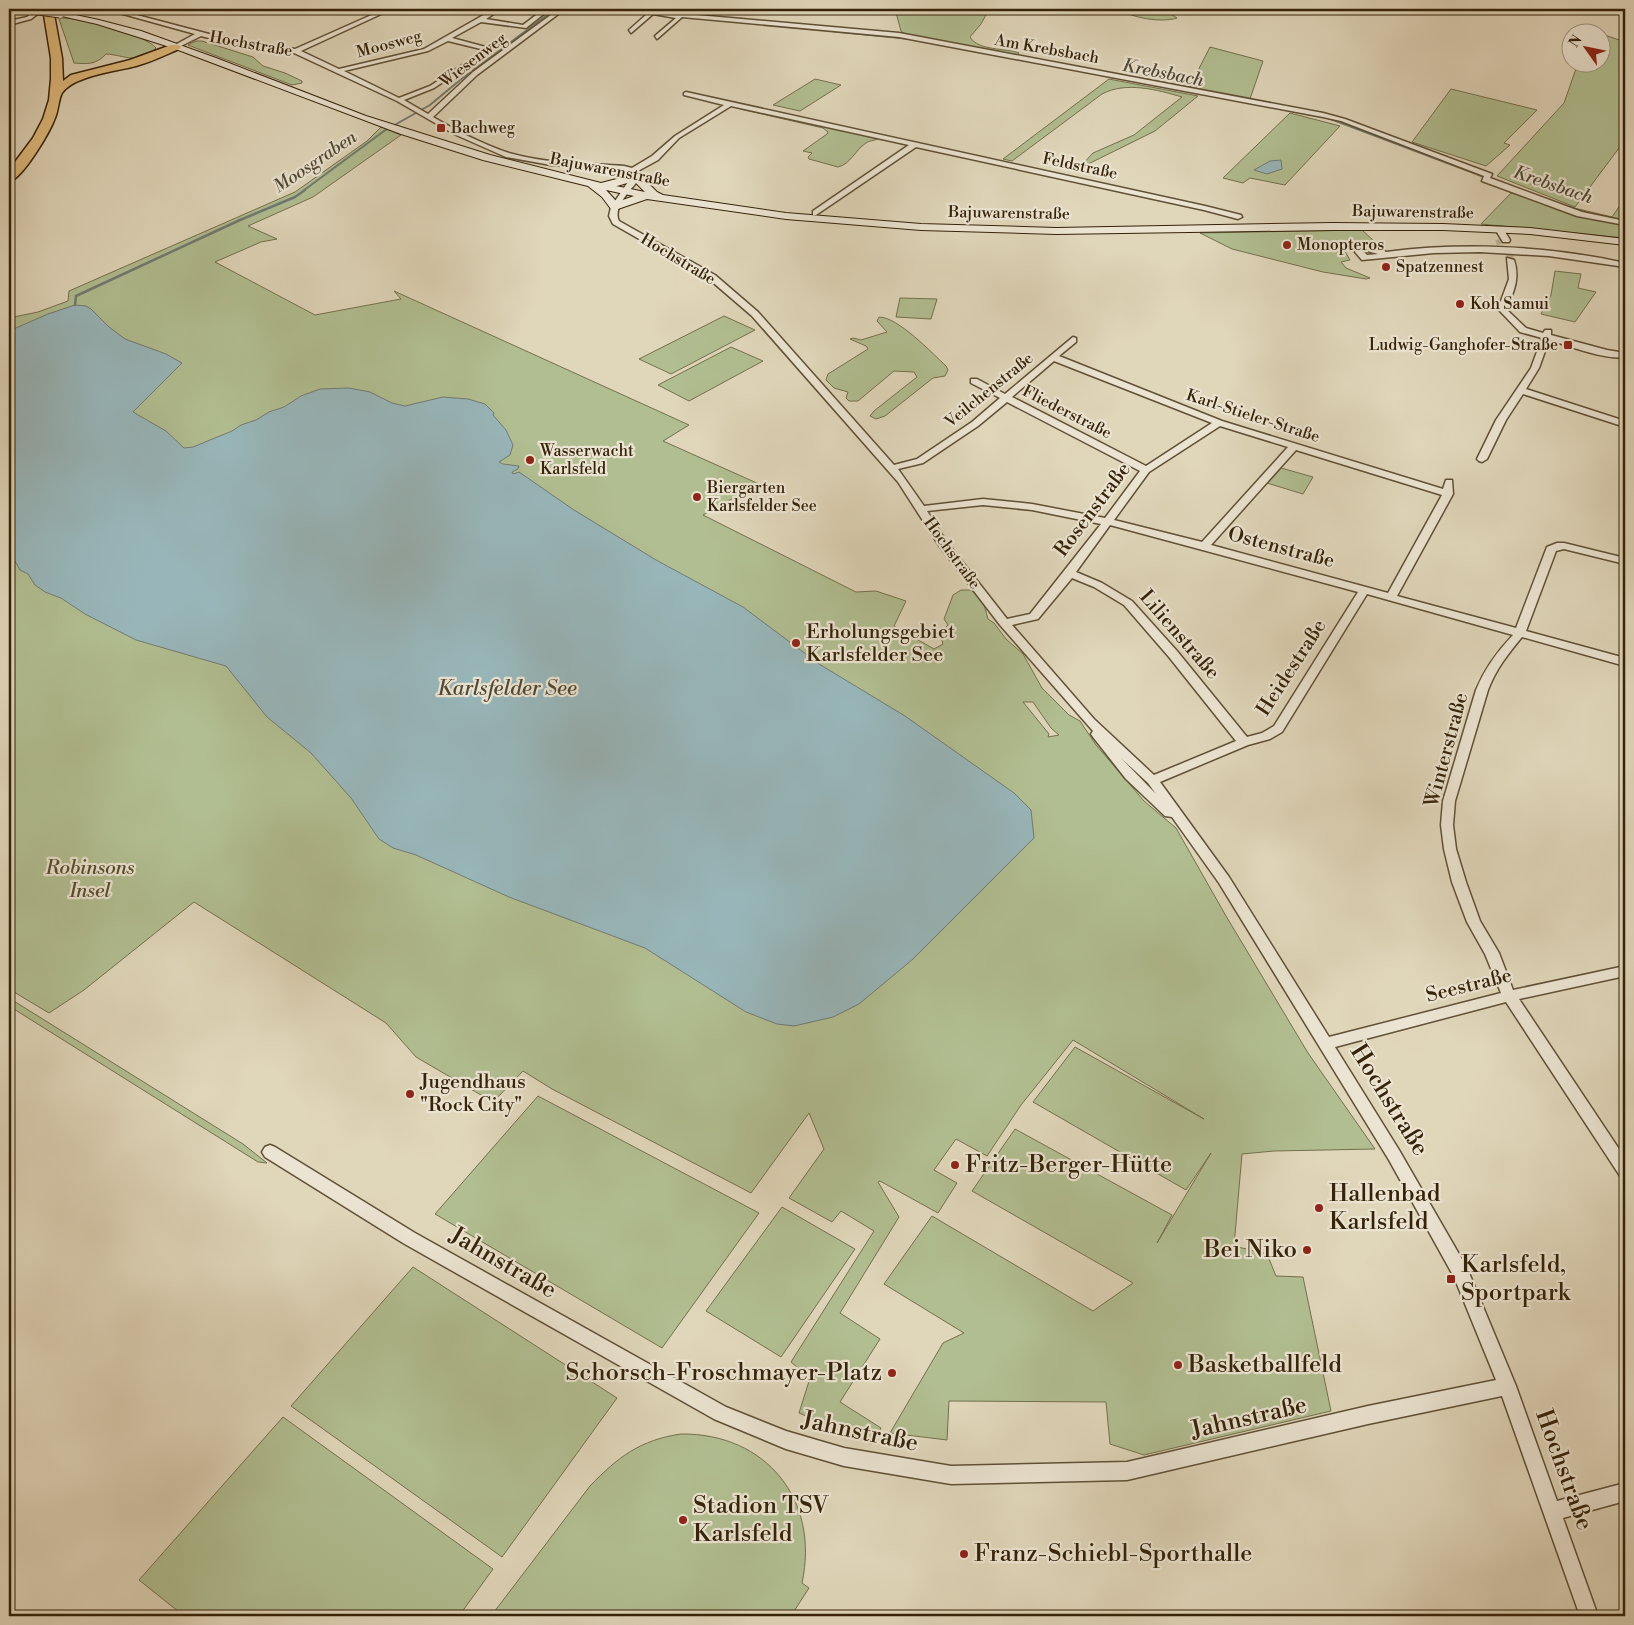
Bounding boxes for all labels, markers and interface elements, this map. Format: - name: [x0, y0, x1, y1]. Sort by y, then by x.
- north arrow: [1562, 22, 1612, 72]
- street label: Moosweg: [354, 26, 425, 62]
- street label: Hochstraße: [208, 27, 294, 61]
- street label: Wiesenweg: [435, 28, 511, 92]
- street label: Am Krebsbach: [992, 30, 1101, 68]
- text: N: [1565, 32, 1587, 51]
- water label: Krebsbach: [1120, 54, 1207, 92]
- place label: Bachweg: [450, 118, 516, 138]
- marker: Bachweg: [435, 122, 447, 134]
- water label: Moosgraben: [269, 125, 362, 198]
- street label: Bajuwarenstraße: [547, 148, 672, 191]
- street label: Feldstraße: [1041, 148, 1119, 184]
- water label: Krebsbach: [1510, 161, 1597, 210]
- street label: Bajuwarenstraße: [1351, 201, 1474, 223]
- street label: Bajuwarenstraße: [947, 202, 1070, 224]
- street label: Hochstraße: [637, 229, 719, 289]
- place label: Monopteros: [1297, 235, 1384, 255]
- marker: Monopteros: [1281, 239, 1293, 251]
- place label: Spatzennest: [1396, 257, 1484, 277]
- marker: Spatzennest: [1380, 261, 1392, 273]
- place label: Koh Samui: [1470, 294, 1549, 314]
- marker: Koh Samui: [1454, 298, 1466, 310]
- place label: Ludwig-Ganghofer-Straße: [1369, 335, 1558, 355]
- marker: Ludwig-Ganghofer-Straße: [1562, 339, 1574, 351]
- street label: Veilchenstraße: [940, 348, 1037, 432]
- street label: Fliederstraße: [1019, 381, 1115, 443]
- street label: Karl-Stieler-Straße: [1184, 385, 1322, 447]
- place label: Wasserwacht Karlsfeld: [539, 441, 634, 479]
- marker: Wasserwacht Karlsfeld: [524, 454, 536, 466]
- street label: Rosenstraße: [1049, 458, 1137, 562]
- place label: Biergarten Karlsfelder See: [706, 478, 817, 516]
- marker: Biergarten Karlsfelder See: [691, 491, 703, 503]
- street label: Hochstraße: [919, 513, 985, 593]
- street label: Ostenstraße: [1225, 522, 1337, 574]
- street label: Lilienstraße: [1133, 585, 1225, 685]
- street label: Heidestraße: [1252, 615, 1332, 721]
- place label: Erholungsgebiet Karlsfelder See: [806, 620, 955, 668]
- marker: Erholungsgebiet Karlsfelder See: [790, 637, 802, 649]
- water label: Karlsfelder See: [437, 676, 577, 702]
- street label: Winterstraße: [1419, 690, 1474, 811]
- park label: Robinsons Insel: [45, 856, 135, 904]
- street label: Seestraße: [1423, 963, 1515, 1009]
- street label: Hochstraße: [1343, 1039, 1435, 1161]
- place label: Jugendhaus "Rock City": [419, 1070, 526, 1118]
- marker: Jugendhaus "Rock City": [404, 1088, 416, 1100]
- place label: Fritz-Berger-Hütte: [965, 1150, 1172, 1180]
- marker: Fritz-Berger-Hütte: [949, 1159, 961, 1171]
- place label: Hallenbad Karlsfeld: [1329, 1179, 1441, 1237]
- marker: Hallenbad Karlsfeld: [1313, 1202, 1325, 1214]
- street label: Jahnstraße: [443, 1220, 562, 1306]
- place label: Bei Niko: [1203, 1235, 1297, 1265]
- marker: Bei Niko: [1301, 1244, 1313, 1256]
- place label: Karlsfeld, Sportpark: [1461, 1250, 1572, 1308]
- marker: Karlsfeld, Sportpark: [1445, 1273, 1457, 1285]
- place label: Basketballfeld: [1187, 1350, 1342, 1380]
- place label: Schorsch-Froschmayer-Platz: [566, 1358, 882, 1388]
- marker: Basketballfeld: [1172, 1359, 1184, 1371]
- marker: Schorsch-Froschmayer-Platz: [886, 1367, 898, 1379]
- street label: Jahnstraße: [1187, 1390, 1310, 1446]
- street label: Jahnstraße: [798, 1405, 921, 1459]
- street label: Hochstraße: [1528, 1406, 1600, 1534]
- place label: Stadion TSV Karlsfeld: [693, 1491, 830, 1549]
- marker: Stadion TSV Karlsfeld: [677, 1514, 689, 1526]
- place label: Franz-Schiebl-Sporthalle: [974, 1539, 1252, 1569]
- marker: Franz-Schiebl-Sporthalle: [958, 1548, 970, 1560]

